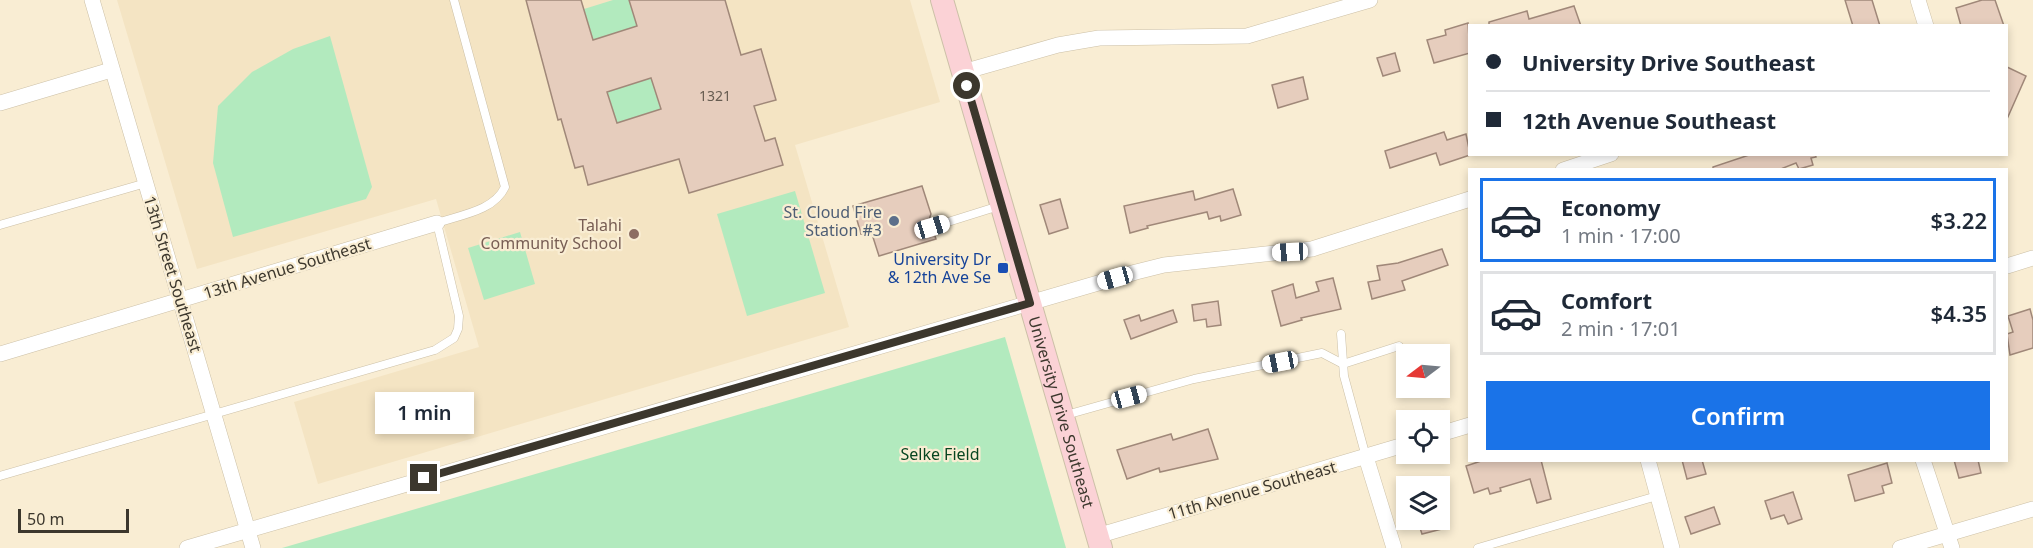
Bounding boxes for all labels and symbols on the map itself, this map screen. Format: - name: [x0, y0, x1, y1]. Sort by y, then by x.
- route start: [953, 72, 980, 99]
- house number: 1321: [699, 86, 731, 105]
- street label: 13th Street Southeast: [139, 193, 207, 355]
- place label: St. Cloud Fire Station #3: [783, 201, 882, 241]
- car: [912, 213, 952, 241]
- place label: Talahi Community School: [480, 214, 622, 254]
- marker: St. Cloud Fire Station #3: [887, 214, 901, 228]
- marker: Talahi Community School: [627, 227, 641, 241]
- street label: 13th Avenue Southeast: [201, 232, 374, 304]
- car: [1272, 242, 1308, 262]
- place label: University Dr & 12th Ave Se: [888, 248, 991, 288]
- marker: University Dr & 12th Ave Se: [996, 261, 1010, 275]
- car: [1095, 264, 1135, 292]
- street label: University Drive Southeast: [1023, 314, 1100, 511]
- north arrow: [1396, 344, 1450, 398]
- car: [1261, 350, 1299, 374]
- car: [1109, 384, 1149, 410]
- callout: 1 min: [374, 391, 474, 433]
- park label: Selke Field: [900, 443, 980, 465]
- street label: 11th Avenue Southeast: [1165, 455, 1339, 525]
- route end: [410, 464, 437, 491]
- scale bar: [18, 506, 129, 534]

